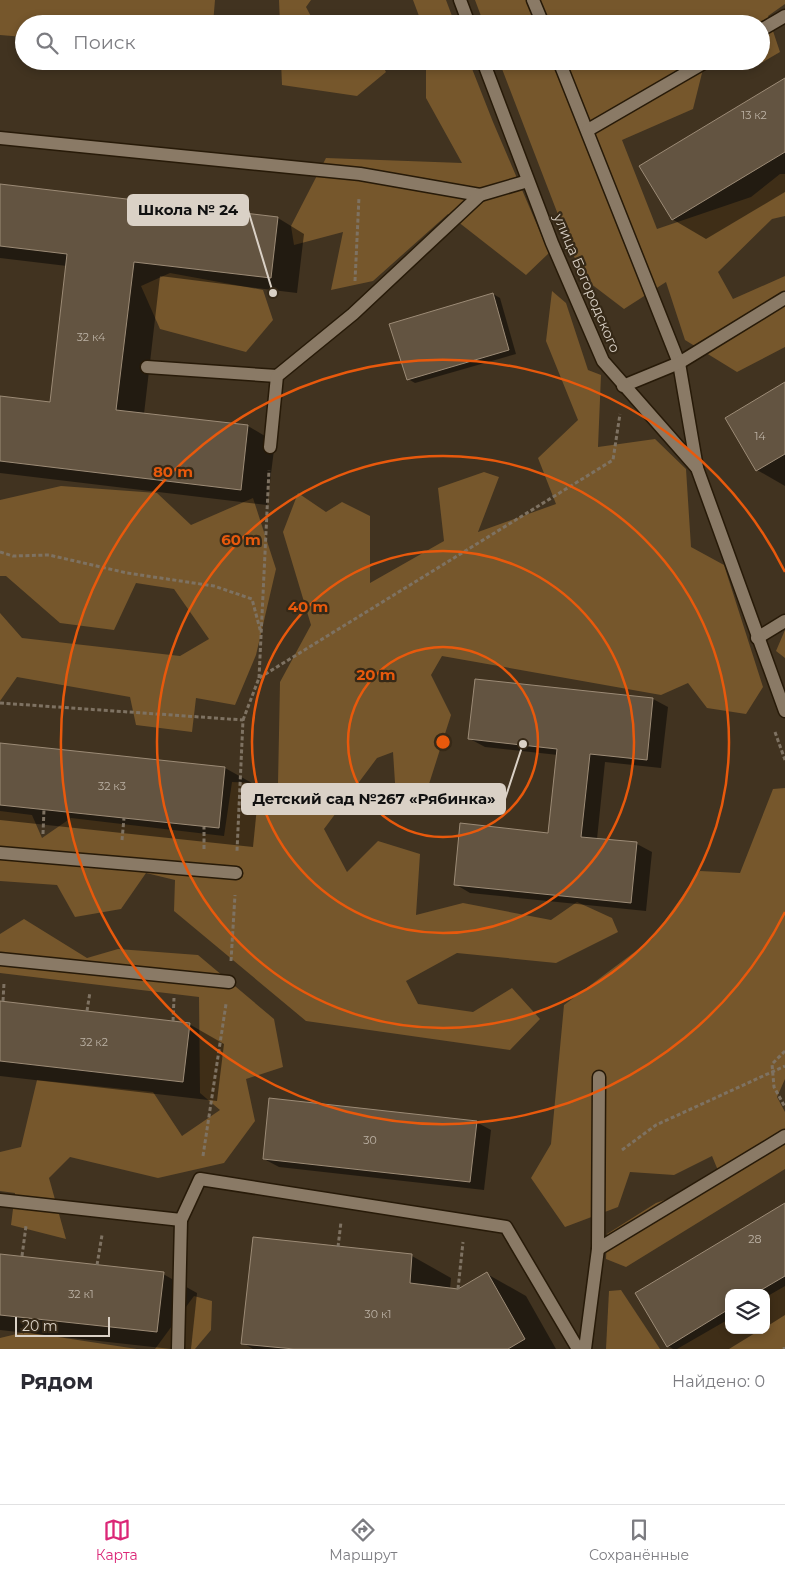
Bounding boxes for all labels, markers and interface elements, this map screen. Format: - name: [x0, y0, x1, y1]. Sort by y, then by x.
- search box: [15, 15, 770, 70]
- icon: search: [33, 29, 61, 57]
- text: Поиск: [73, 31, 136, 54]
- house number: 13 к2: [741, 108, 767, 122]
- callout: Школа № 24: [128, 195, 248, 225]
- text: Школа № 24: [138, 200, 239, 219]
- street label: улица Богородского: [549, 210, 624, 355]
- house number: 32 к4: [77, 330, 106, 344]
- house number: 14: [754, 429, 766, 443]
- text: 80 m: [153, 462, 193, 481]
- text: 60 m: [221, 530, 261, 549]
- text: 40 m: [288, 597, 328, 616]
- text: 20 m: [356, 665, 396, 684]
- centre of rings: [434, 733, 452, 751]
- house number: 32 к3: [98, 779, 126, 793]
- callout: Детский сад №267 «Рябинка»: [242, 784, 505, 814]
- text: Детский сад №267 «Рябинка»: [252, 789, 496, 808]
- house number: 32 к2: [80, 1035, 108, 1049]
- house number: 30: [363, 1133, 377, 1147]
- house number: 28: [748, 1232, 762, 1246]
- house number: 32 к1: [68, 1287, 94, 1301]
- map controls: [725, 1289, 770, 1334]
- button: layers: [725, 1289, 770, 1334]
- house number: 30 к1: [365, 1307, 391, 1321]
- scale bar: [15, 1314, 110, 1337]
- text: 20 m: [22, 1317, 58, 1335]
- text: Рядом: [20, 1369, 93, 1394]
- text: Найдено: 0: [672, 1372, 765, 1391]
- tab: Карта: [96, 1516, 138, 1564]
- tab: Маршрут: [329, 1516, 397, 1564]
- tab: Сохранённые: [589, 1516, 689, 1564]

